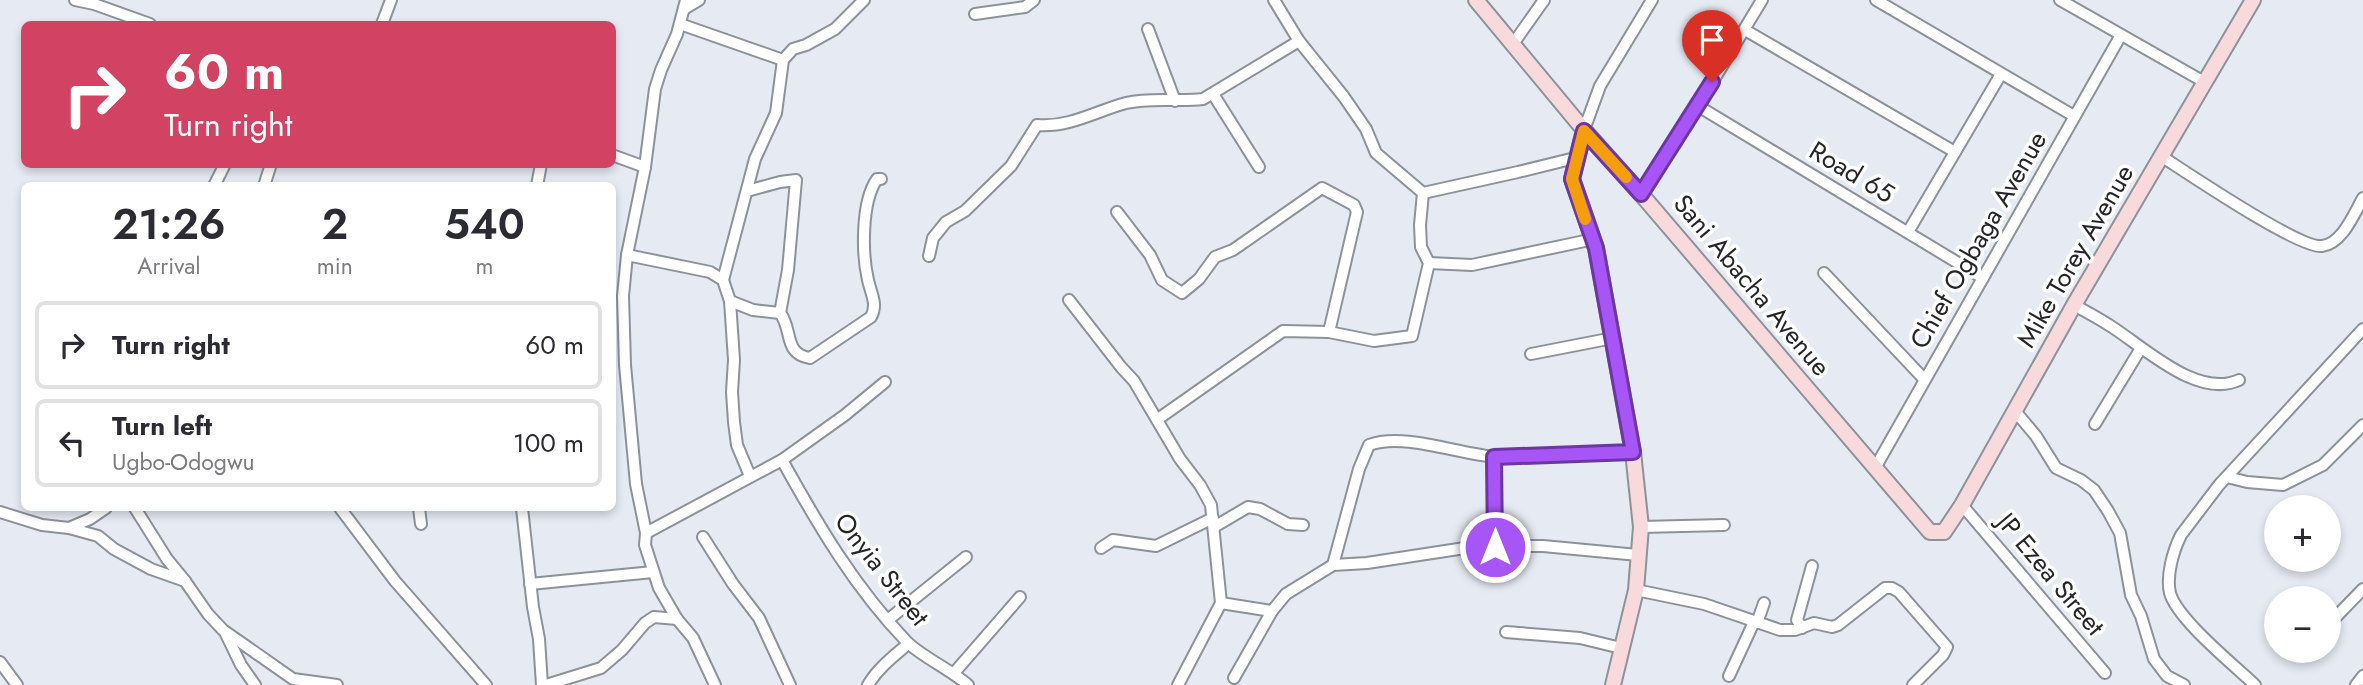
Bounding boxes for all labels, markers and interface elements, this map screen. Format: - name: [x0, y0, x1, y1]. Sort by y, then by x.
- pin: [1682, 10, 1742, 82]
- icon: arrive: [1693, 21, 1731, 59]
- text: 60 m: [164, 37, 284, 107]
- icon: right: [49, 49, 140, 140]
- text: Turn right: [164, 102, 293, 148]
- street label: Chief Ogbaga Avenue: [1900, 124, 2056, 356]
- street label: Road 65: [1802, 132, 1902, 212]
- street label: Mike Torey Avenue: [2007, 158, 2143, 354]
- street label: Sani Abacha Avenue: [1665, 186, 1839, 384]
- text: 21:26: [112, 194, 226, 255]
- text: 2: [322, 194, 348, 255]
- text: 540: [444, 194, 525, 255]
- text: Arrival: [137, 249, 201, 283]
- text: min: [317, 249, 353, 283]
- text: m: [475, 249, 493, 283]
- icon: right: [53, 326, 91, 364]
- text: Turn right: [112, 326, 230, 364]
- text: 60 m: [525, 326, 584, 364]
- text: Turn left: [112, 407, 212, 445]
- icon: left: [53, 424, 91, 462]
- text: 100 m: [513, 424, 584, 462]
- text: Ugbo-Odogwu: [112, 445, 255, 479]
- map controls: [2264, 495, 2341, 663]
- button: +: [2264, 495, 2341, 572]
- street label: JP Ezea Street: [1986, 502, 2114, 644]
- street label: Onyia Street: [826, 504, 939, 634]
- position arrow: [1458, 510, 1532, 584]
- button: −: [2264, 586, 2341, 663]

